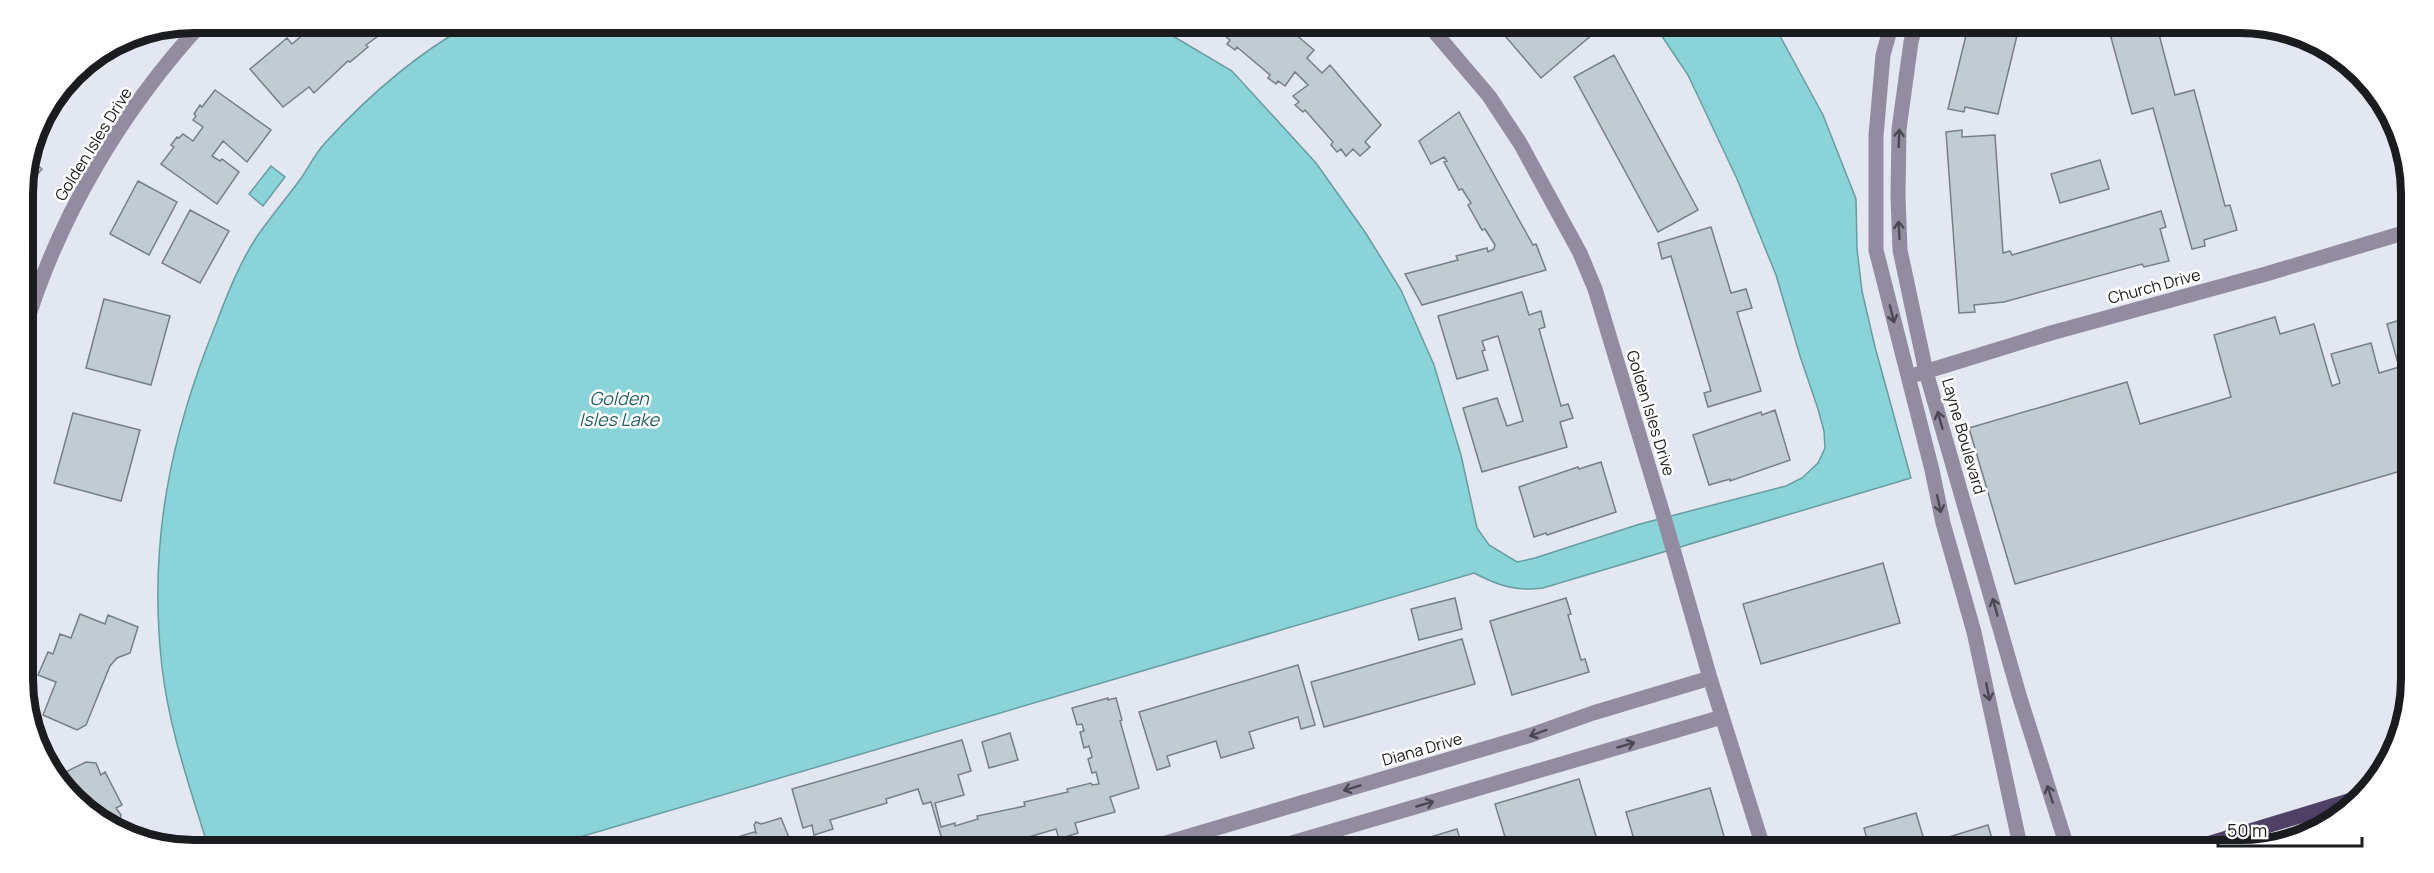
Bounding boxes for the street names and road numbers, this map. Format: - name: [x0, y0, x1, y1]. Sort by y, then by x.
- street label: Golden Isles Drive: [49, 83, 137, 205]
- street label: Church Drive: [2105, 263, 2203, 309]
- street label: Golden Isles Drive: [1621, 348, 1681, 478]
- street label: Layne Boulevard: [1937, 375, 1991, 497]
- street label: Diana Drive: [1379, 727, 1465, 771]

